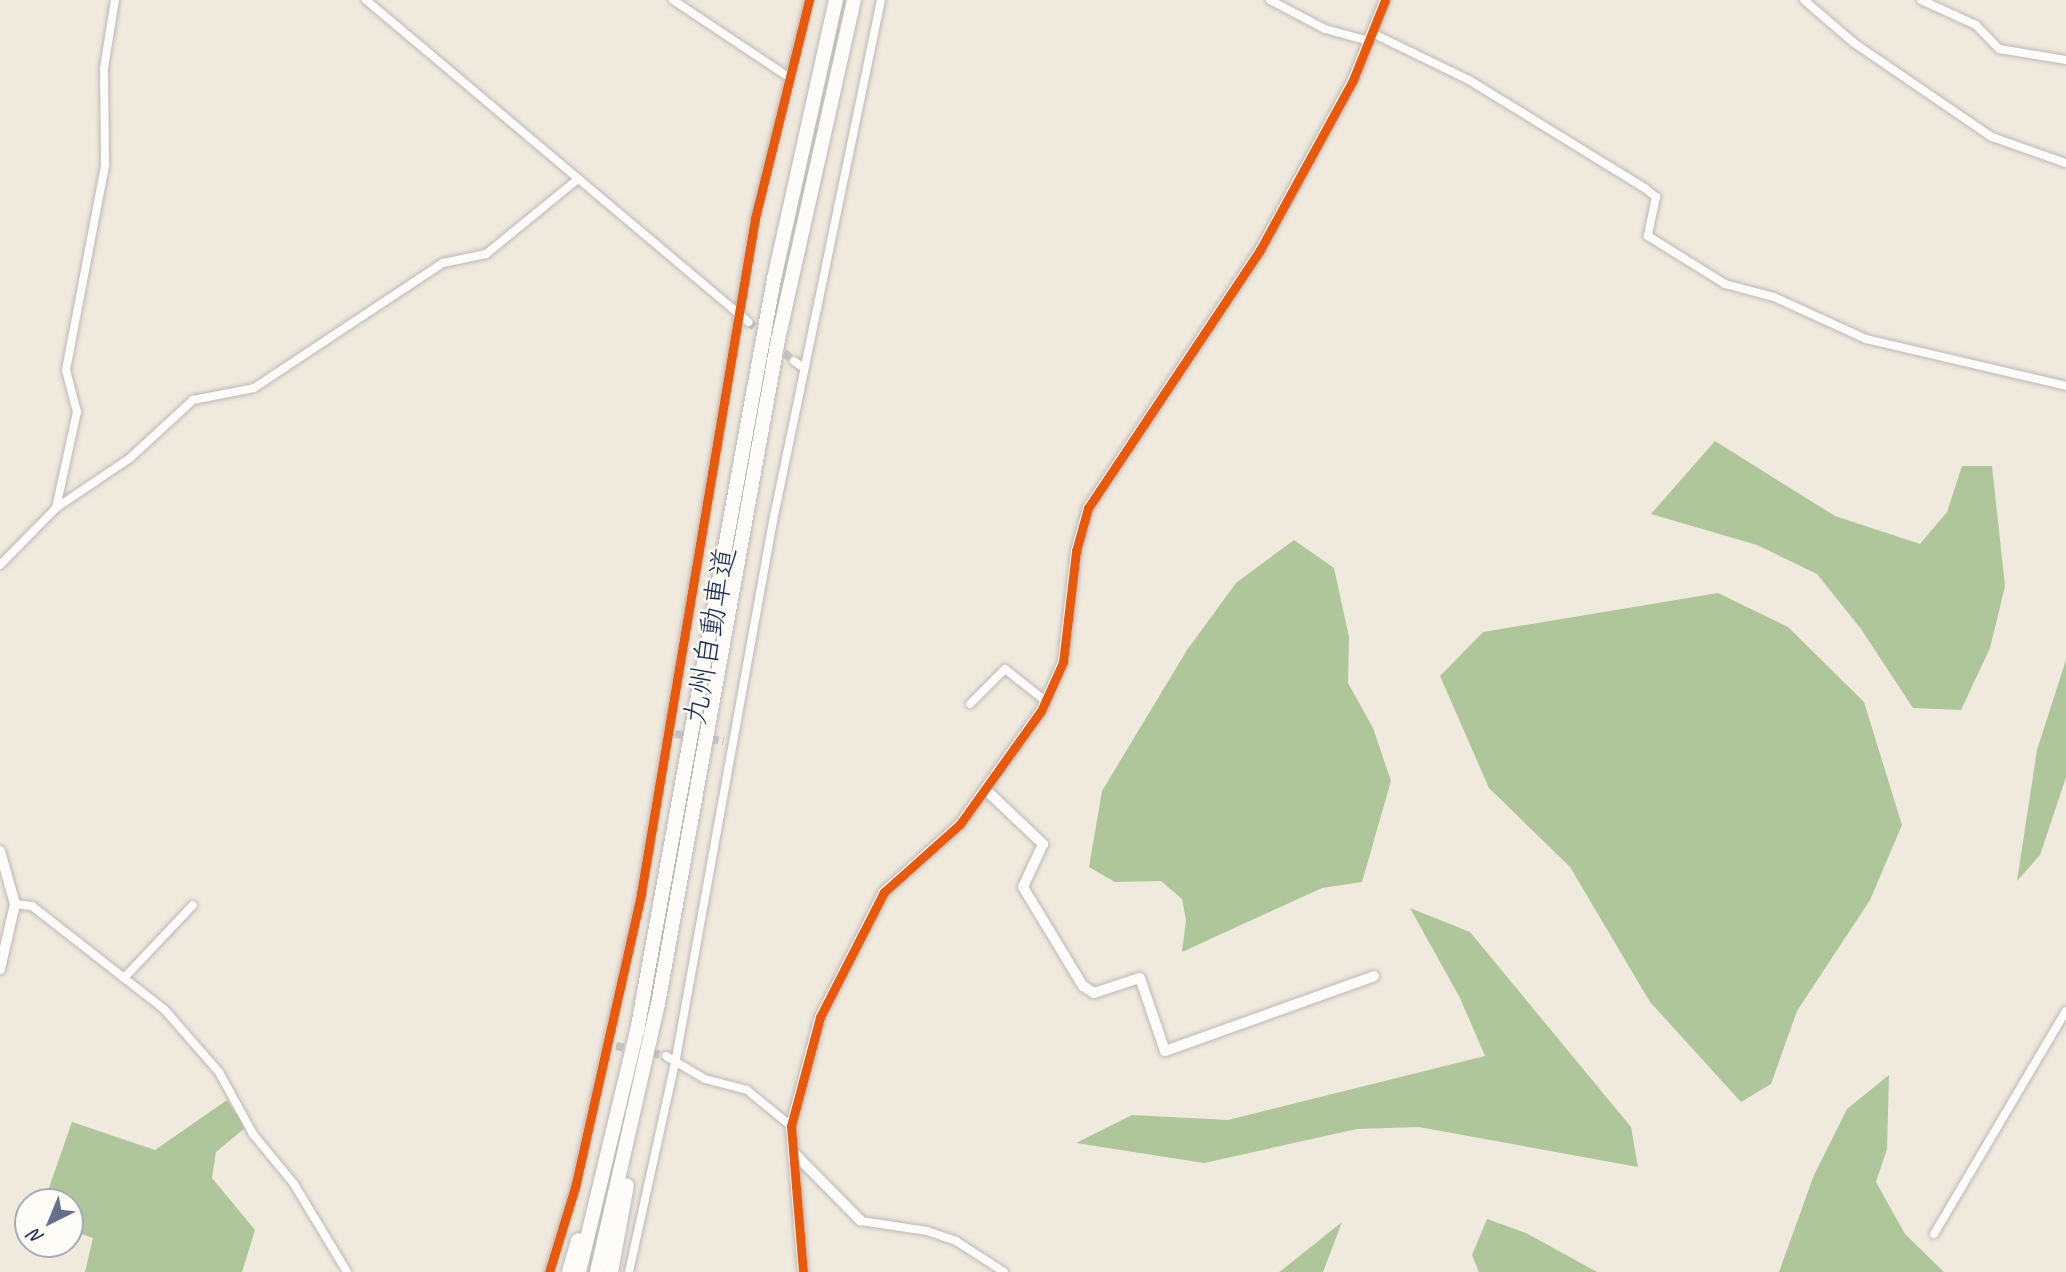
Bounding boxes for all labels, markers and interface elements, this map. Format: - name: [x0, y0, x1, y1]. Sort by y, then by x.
- street label: 九州自動車道: [677, 544, 743, 728]
- north arrow: [14, 1188, 84, 1258]
- text: N: [24, 1224, 49, 1250]

